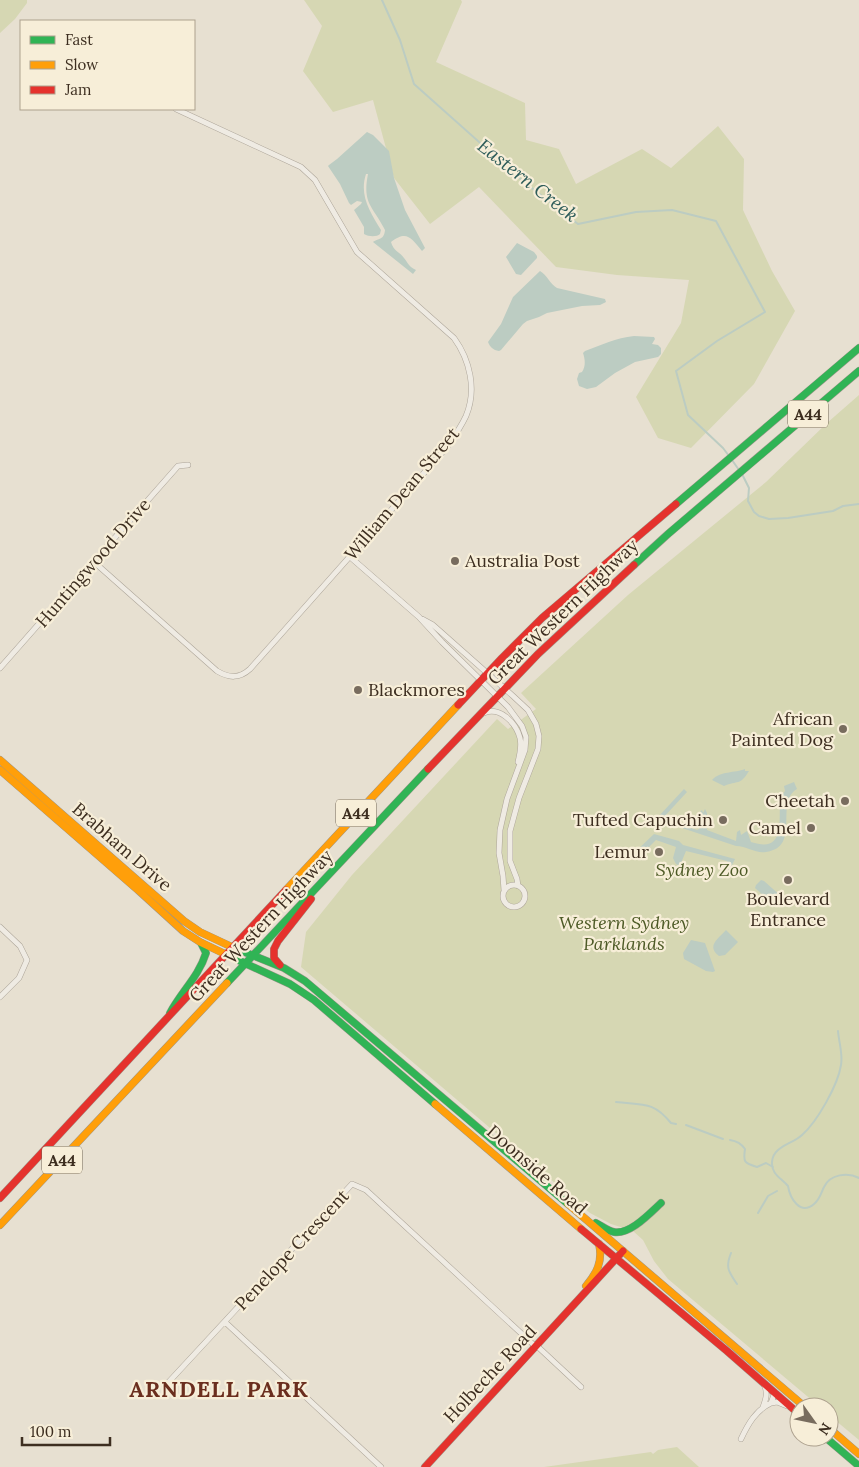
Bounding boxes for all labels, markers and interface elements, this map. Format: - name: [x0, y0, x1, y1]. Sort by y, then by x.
- legend: [20, 20, 195, 110]
- text: Fast: [65, 30, 93, 49]
- text: Slow: [65, 55, 98, 74]
- text: Jam: [64, 80, 92, 99]
- water label: Eastern Creek: [473, 133, 583, 227]
- road number: A44: [788, 400, 828, 428]
- street label: William Dean Street: [339, 422, 464, 565]
- street label: Huntingwood Drive: [30, 493, 155, 632]
- street label: Great Western Highway: [483, 533, 643, 689]
- place label: Australia Post: [464, 549, 580, 572]
- marker: Australia Post: [449, 555, 461, 567]
- place label: Blackmores: [368, 678, 465, 701]
- marker: Blackmores: [352, 684, 364, 696]
- place label: African Painted Dog: [731, 707, 834, 751]
- marker: African Painted Dog: [837, 723, 849, 735]
- place label: Cheetah: [765, 789, 835, 812]
- marker: Cheetah: [839, 795, 851, 807]
- street label: Brabham Drive: [68, 797, 177, 896]
- road number: A44: [336, 800, 376, 826]
- place label: Tufted Capuchin: [573, 808, 713, 831]
- marker: Tufted Capuchin: [717, 814, 729, 826]
- place label: Camel: [748, 816, 801, 839]
- marker: Camel: [805, 822, 817, 834]
- place label: Lemur: [594, 840, 649, 863]
- street label: Great Western Highway: [184, 844, 338, 1007]
- marker: Lemur: [653, 846, 665, 858]
- park label: Sydney Zoo: [656, 858, 748, 881]
- marker: Boulevard Entrance: [782, 874, 794, 886]
- place label: Boulevard Entrance: [746, 887, 830, 931]
- park label: Western Sydney Parklands: [559, 911, 689, 955]
- street label: Doonside Road: [482, 1120, 593, 1220]
- road number: A44: [42, 1146, 82, 1174]
- street label: Penelope Crescent: [230, 1184, 354, 1315]
- street label: Holbeche Road: [438, 1320, 541, 1428]
- district label: ARNDELL PARK: [129, 1375, 309, 1403]
- north arrow: [789, 1397, 839, 1447]
- scale bar: [22, 1414, 110, 1446]
- text: N: [814, 1420, 835, 1439]
- text: 100 m: [30, 1422, 71, 1441]

